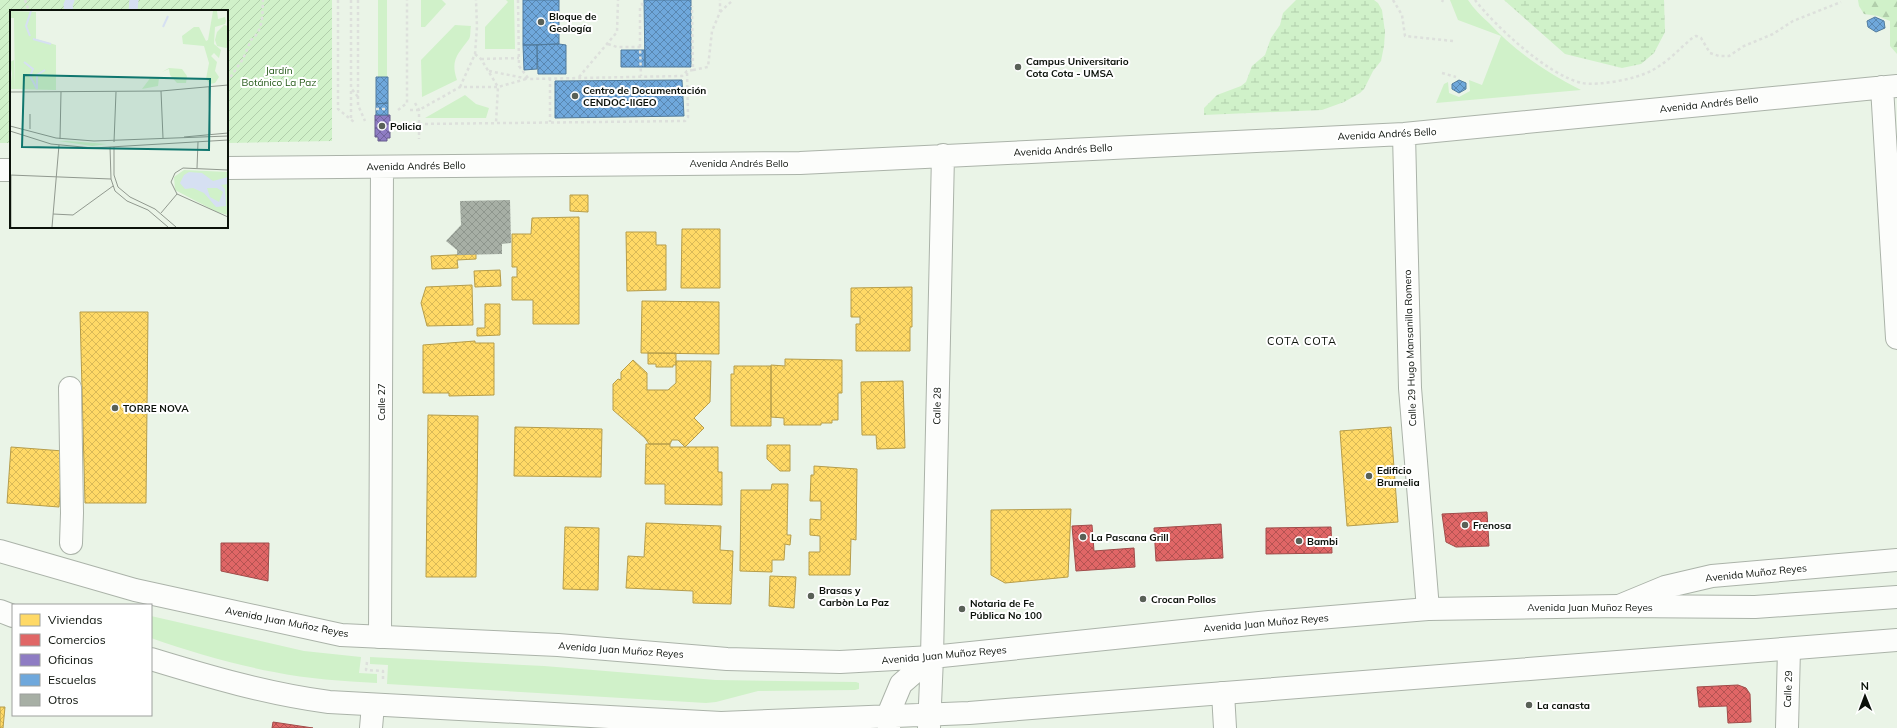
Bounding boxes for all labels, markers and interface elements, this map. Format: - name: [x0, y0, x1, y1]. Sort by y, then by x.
- inset map: [10, 10, 228, 228]
- place label: Bloque de Geología: [549, 10, 597, 35]
- marker: Bloque de Geología: [536, 17, 546, 27]
- place label: Campus Universitario Cota Cota - UMSA: [1026, 55, 1129, 80]
- marker: Campus Universitario Cota Cota - UMSA: [1013, 62, 1023, 72]
- park label: Jardín Botánico La Paz: [242, 64, 316, 89]
- place label: Centro de Documentación CENDOC-IIGEO: [583, 84, 706, 109]
- marker: Centro de Documentación CENDOC-IIGEO: [570, 91, 580, 101]
- street label: Avenida Andrés Bello: [1659, 92, 1759, 116]
- place label: Policia: [390, 120, 421, 133]
- marker: Policia: [377, 121, 387, 131]
- street label: Avenida Andrés Bello: [1337, 125, 1437, 143]
- street label: Avenida Andrés Bello: [1013, 141, 1113, 159]
- street label: Avenida Andrés Bello: [689, 157, 789, 170]
- street label: Avenida Andrés Bello: [366, 159, 466, 173]
- street label: Calle 29 Hugo Mansanilla Romero: [1401, 269, 1419, 427]
- district label: COTA COTA: [1267, 334, 1337, 348]
- street label: Calle 27: [375, 383, 388, 421]
- street label: Calle 28: [930, 387, 944, 425]
- place label: TORRE NOVA: [123, 402, 189, 415]
- marker: TORRE NOVA: [110, 403, 120, 413]
- place label: Edificio Brumelia: [1377, 464, 1420, 489]
- marker: Edificio Brumelia: [1364, 471, 1374, 481]
- place label: Frenosa: [1473, 519, 1511, 532]
- marker: Frenosa: [1460, 520, 1470, 530]
- place label: La Pascana Grill: [1091, 531, 1169, 544]
- marker: La Pascana Grill: [1078, 532, 1088, 542]
- place label: Bambi: [1307, 535, 1338, 548]
- marker: Bambi: [1294, 536, 1304, 546]
- street label: Avenida Muñoz Reyes: [1705, 561, 1807, 585]
- place label: Brasas y Carbòn La Paz: [819, 584, 889, 609]
- marker: Brasas y Carbòn La Paz: [806, 591, 816, 601]
- place label: Crocan Pollos: [1151, 593, 1216, 606]
- marker: Crocan Pollos: [1138, 594, 1148, 604]
- place label: Notaria de Fe Pública No 100: [970, 597, 1042, 622]
- street label: Avenida Juan Muñoz Reyes: [1527, 601, 1653, 614]
- legend: [12, 604, 152, 716]
- street label: Avenida Juan Muñoz Reyes: [224, 604, 350, 640]
- marker: Notaria de Fe Pública No 100: [957, 604, 967, 614]
- street label: Avenida Juan Muñoz Reyes: [1203, 611, 1329, 635]
- text: Viviendas: [48, 612, 102, 627]
- text: Comercios: [48, 632, 106, 647]
- street label: Avenida Juan Muñoz Reyes: [558, 639, 684, 661]
- street label: Avenida Juan Muñoz Reyes: [881, 643, 1007, 667]
- text: Oficinas: [48, 652, 93, 667]
- street label: Calle 29: [1781, 670, 1795, 708]
- text: Escuelas: [48, 672, 96, 687]
- north arrow: [1845, 676, 1885, 716]
- text: N: [1861, 679, 1869, 693]
- text: Otros: [48, 692, 79, 707]
- place label: La canasta: [1537, 699, 1590, 712]
- marker: La canasta: [1524, 700, 1534, 710]

